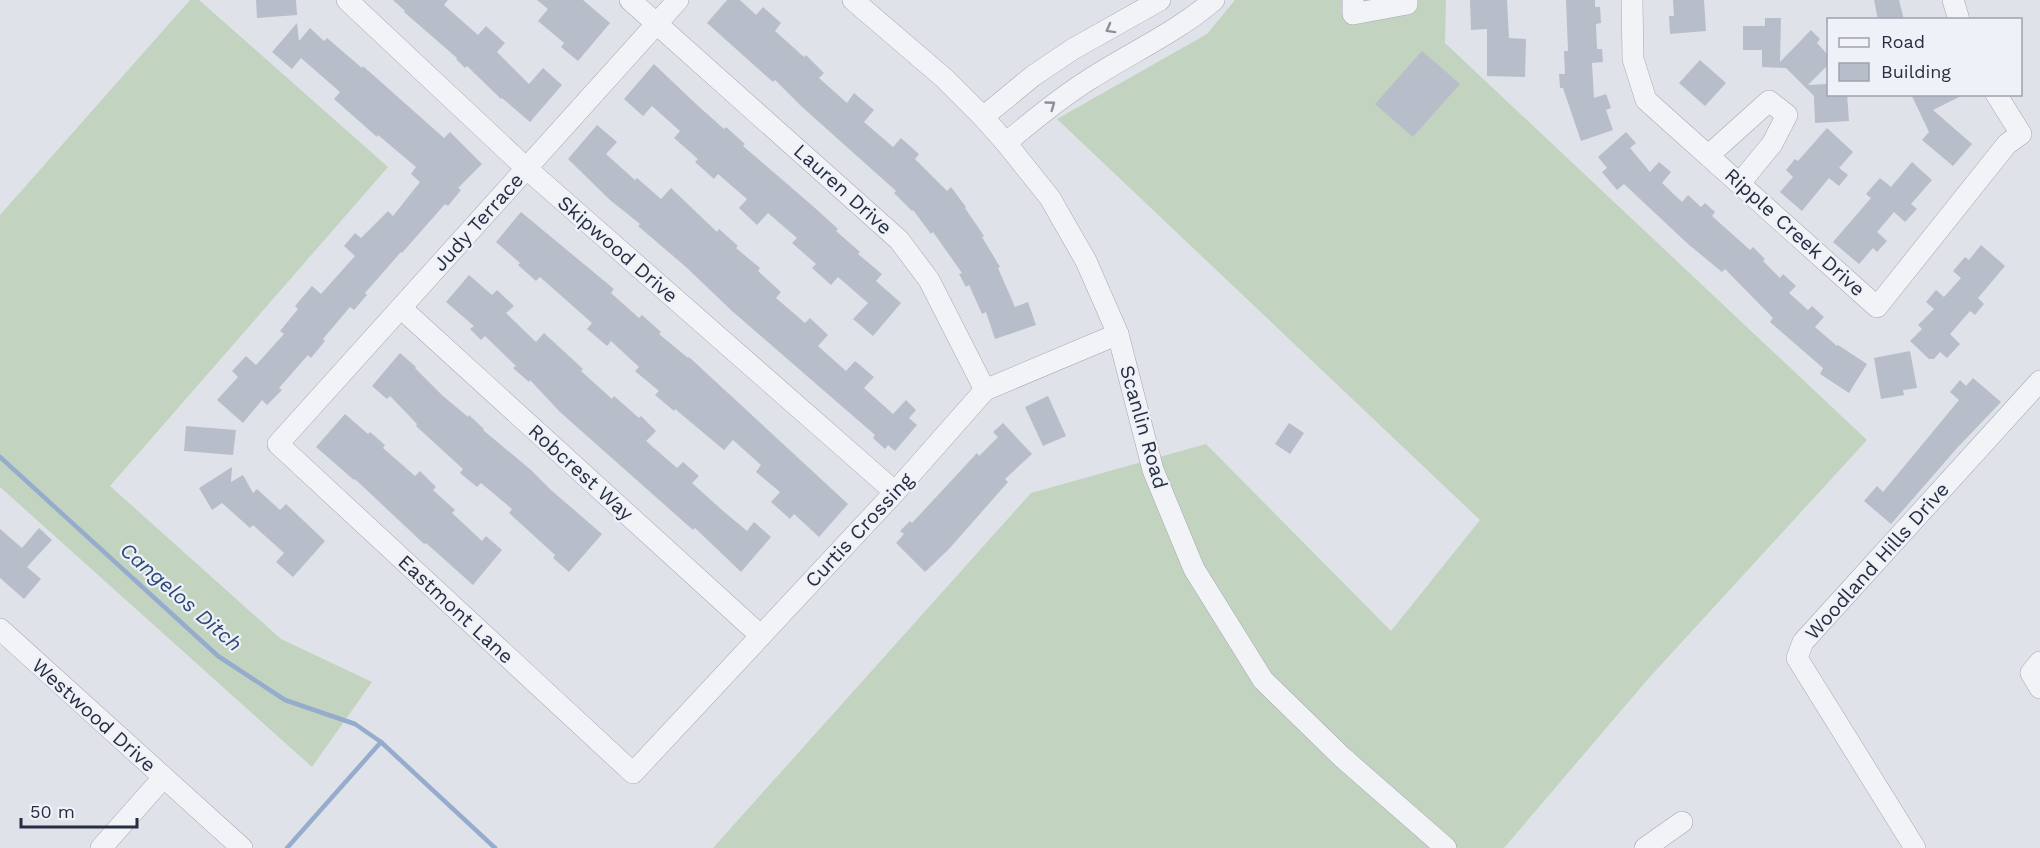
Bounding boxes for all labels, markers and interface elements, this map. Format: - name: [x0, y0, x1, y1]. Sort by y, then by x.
- legend: [1827, 18, 2022, 96]
- one-way arrow: [1106, 22, 1116, 33]
- text: Road: [1881, 31, 1925, 52]
- text: Building: [1881, 61, 1951, 82]
- one-way arrow: [1045, 101, 1056, 112]
- street label: Lauren Drive: [789, 139, 897, 239]
- street label: Ripple Creek Drive: [1720, 163, 1870, 301]
- street label: Judy Terrace: [428, 168, 528, 276]
- street label: Skipwood Drive: [553, 190, 683, 308]
- street label: Scanlin Road: [1115, 363, 1173, 491]
- street label: Robcrest Way: [524, 419, 639, 526]
- street label: Curtis Crossing: [800, 468, 918, 592]
- street label: Woodland Hills Drive: [1800, 477, 1954, 645]
- water label: Cangelos Ditch: [115, 537, 247, 656]
- street label: Eastmont Lane: [393, 550, 519, 668]
- street label: Westwood Drive: [27, 653, 161, 777]
- scale bar: [21, 791, 136, 829]
- text: 50 m: [30, 801, 75, 822]

